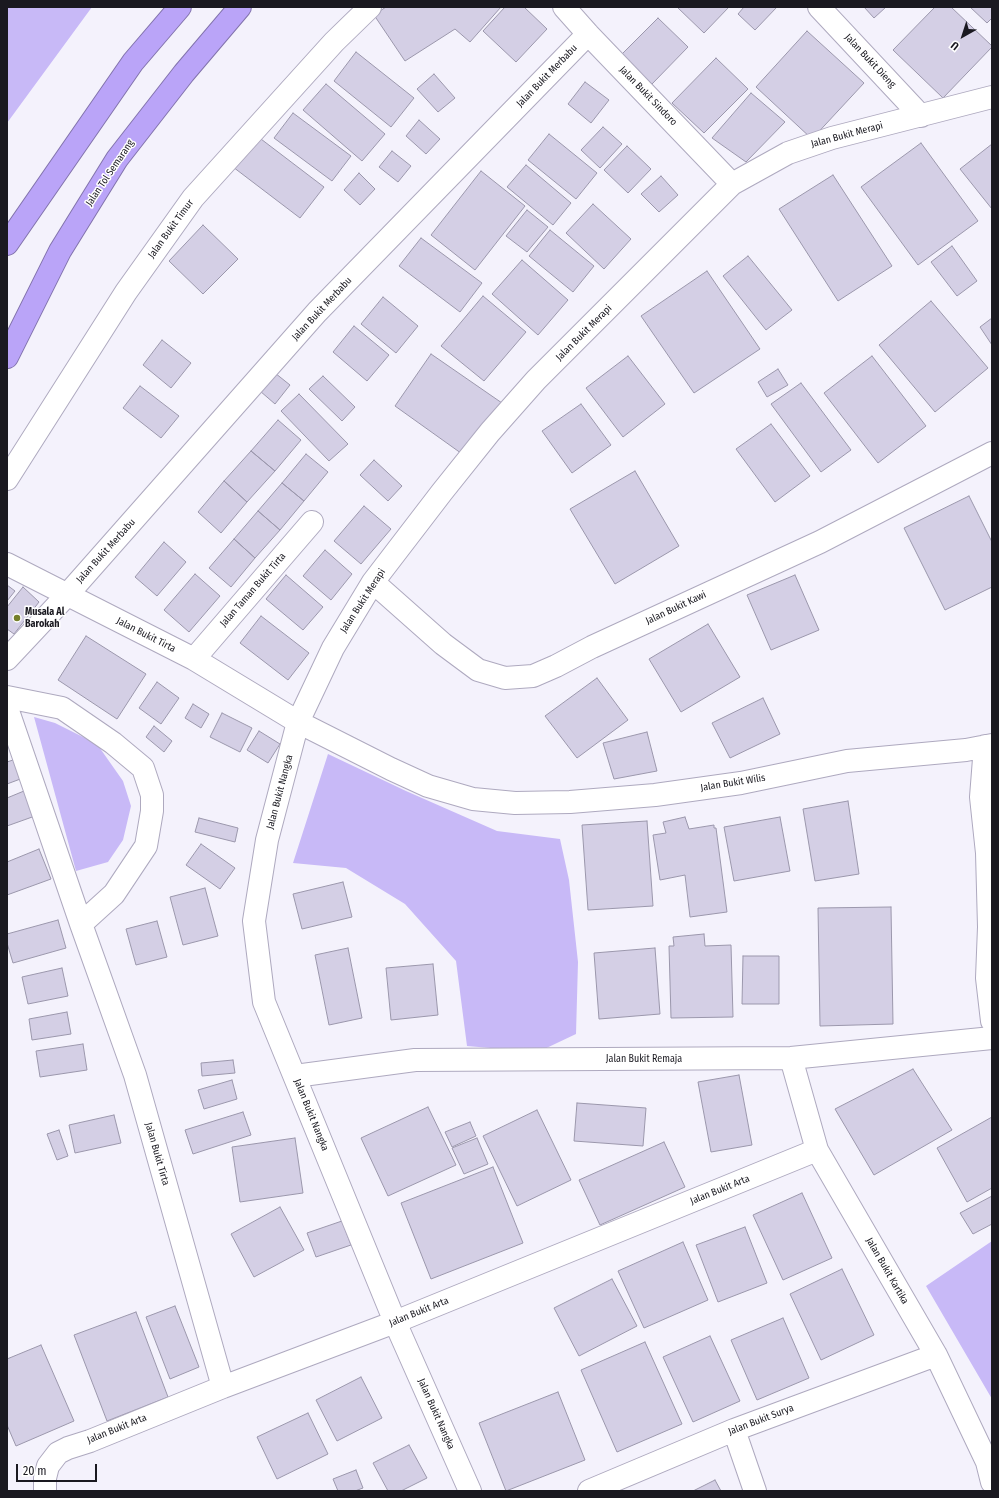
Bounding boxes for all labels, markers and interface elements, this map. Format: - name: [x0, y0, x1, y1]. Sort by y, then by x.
- north arrow: [943, 16, 983, 56]
- street label: Jalan Bukit Dieng: [842, 32, 898, 90]
- text: U: [949, 39, 962, 53]
- street label: Jalan Bukit Merbabu: [514, 42, 580, 110]
- street label: Jalan Bukit Sindoro: [617, 64, 679, 128]
- street label: Jalan Bukit Merapi: [810, 120, 884, 150]
- street label: Jalan Tol Semarang: [83, 138, 137, 208]
- street label: Jalan Bukit Timur: [146, 197, 196, 261]
- street label: Jalan Bukit Merbabu: [290, 275, 354, 343]
- street label: Jalan Bukit Merapi: [554, 303, 614, 363]
- street label: Jalan Bukit Merbabu: [74, 516, 138, 586]
- street label: Jalan Taman Bukit Tirta: [218, 551, 288, 629]
- street label: Jalan Bukit Merapi: [338, 567, 388, 635]
- street label: Jalan Bukit Kawi: [644, 589, 708, 627]
- place label: Musala Al Barokah: [25, 606, 64, 630]
- marker: Musala Al Barokah: [12, 613, 22, 623]
- street label: Jalan Bukit Tirta: [114, 615, 178, 655]
- street label: Jalan Bukit Nangka: [264, 754, 296, 830]
- street label: Jalan Bukit Wilis: [700, 772, 766, 794]
- street label: Jalan Bukit Remaja: [606, 1053, 682, 1065]
- street label: Jalan Bukit Nangka: [291, 1077, 331, 1153]
- street label: Jalan Bukit Tirta: [142, 1121, 172, 1187]
- street label: Jalan Bukit Arta: [689, 1173, 751, 1207]
- street label: Jalan Bukit Kartika: [863, 1236, 911, 1306]
- street label: Jalan Bukit Arta: [388, 1295, 450, 1329]
- street label: Jalan Bukit Nangka: [415, 1377, 457, 1451]
- street label: Jalan Bukit Surya: [727, 1402, 795, 1438]
- street label: Jalan Bukit Arta: [86, 1412, 148, 1446]
- scale bar: [18, 1456, 99, 1482]
- text: 20 m: [23, 1464, 47, 1478]

